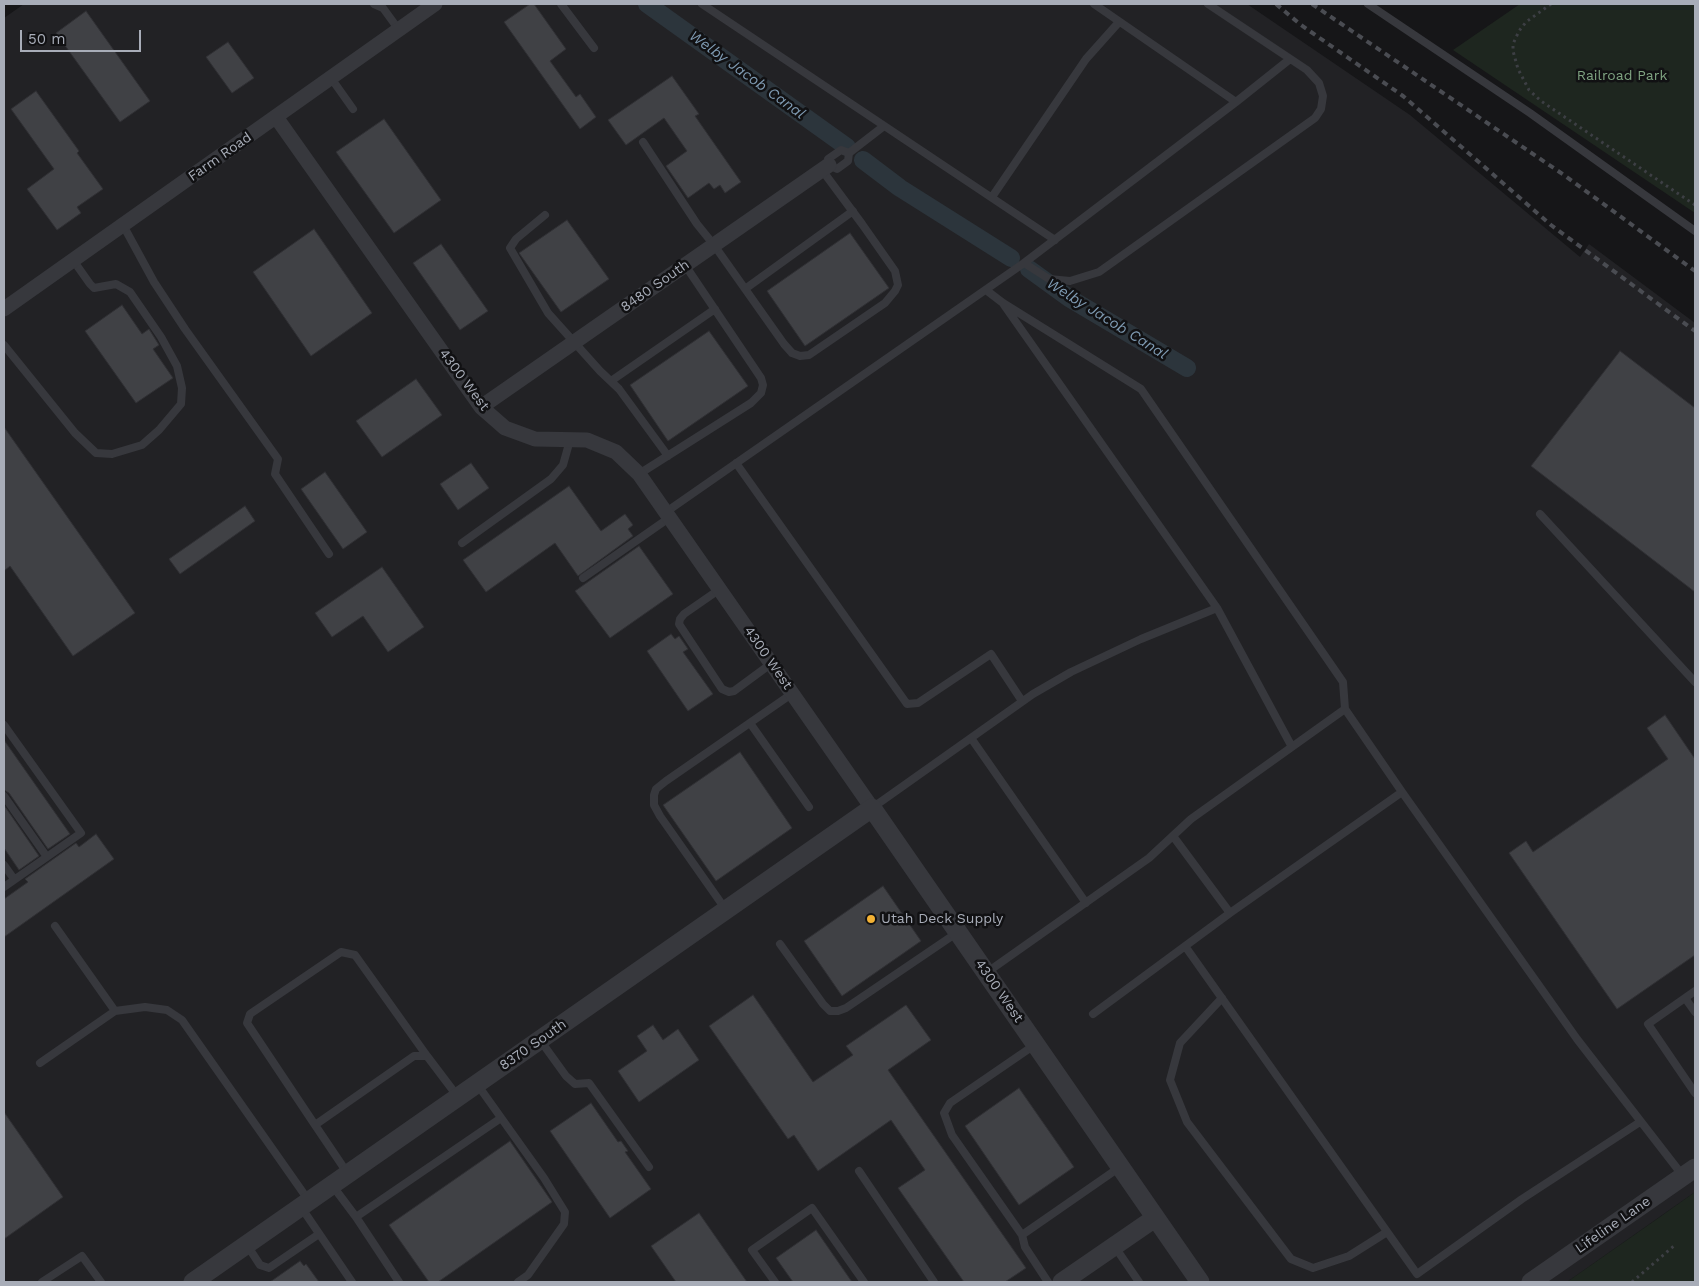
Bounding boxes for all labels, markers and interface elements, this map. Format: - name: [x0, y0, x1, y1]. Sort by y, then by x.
- scale bar: [22, 20, 144, 52]
- water label: Welby Jacob Canal: [686, 27, 808, 123]
- text: 50 m: [28, 30, 65, 48]
- park label: Railroad Park: [1577, 68, 1667, 84]
- street label: Farm Road: [185, 129, 255, 185]
- street label: 8480 South: [617, 256, 693, 316]
- water label: Welby Jacob Canal: [1043, 275, 1171, 363]
- street label: 4300 West: [435, 346, 493, 414]
- street label: 4300 West: [740, 623, 796, 693]
- place label: Utah Deck Supply: [881, 911, 1003, 927]
- marker: Utah Deck Supply: [865, 913, 877, 925]
- street label: 4300 West: [971, 956, 1027, 1026]
- street label: 8370 South: [496, 1016, 570, 1074]
- street label: Lifeline Lane: [1572, 1193, 1654, 1257]

